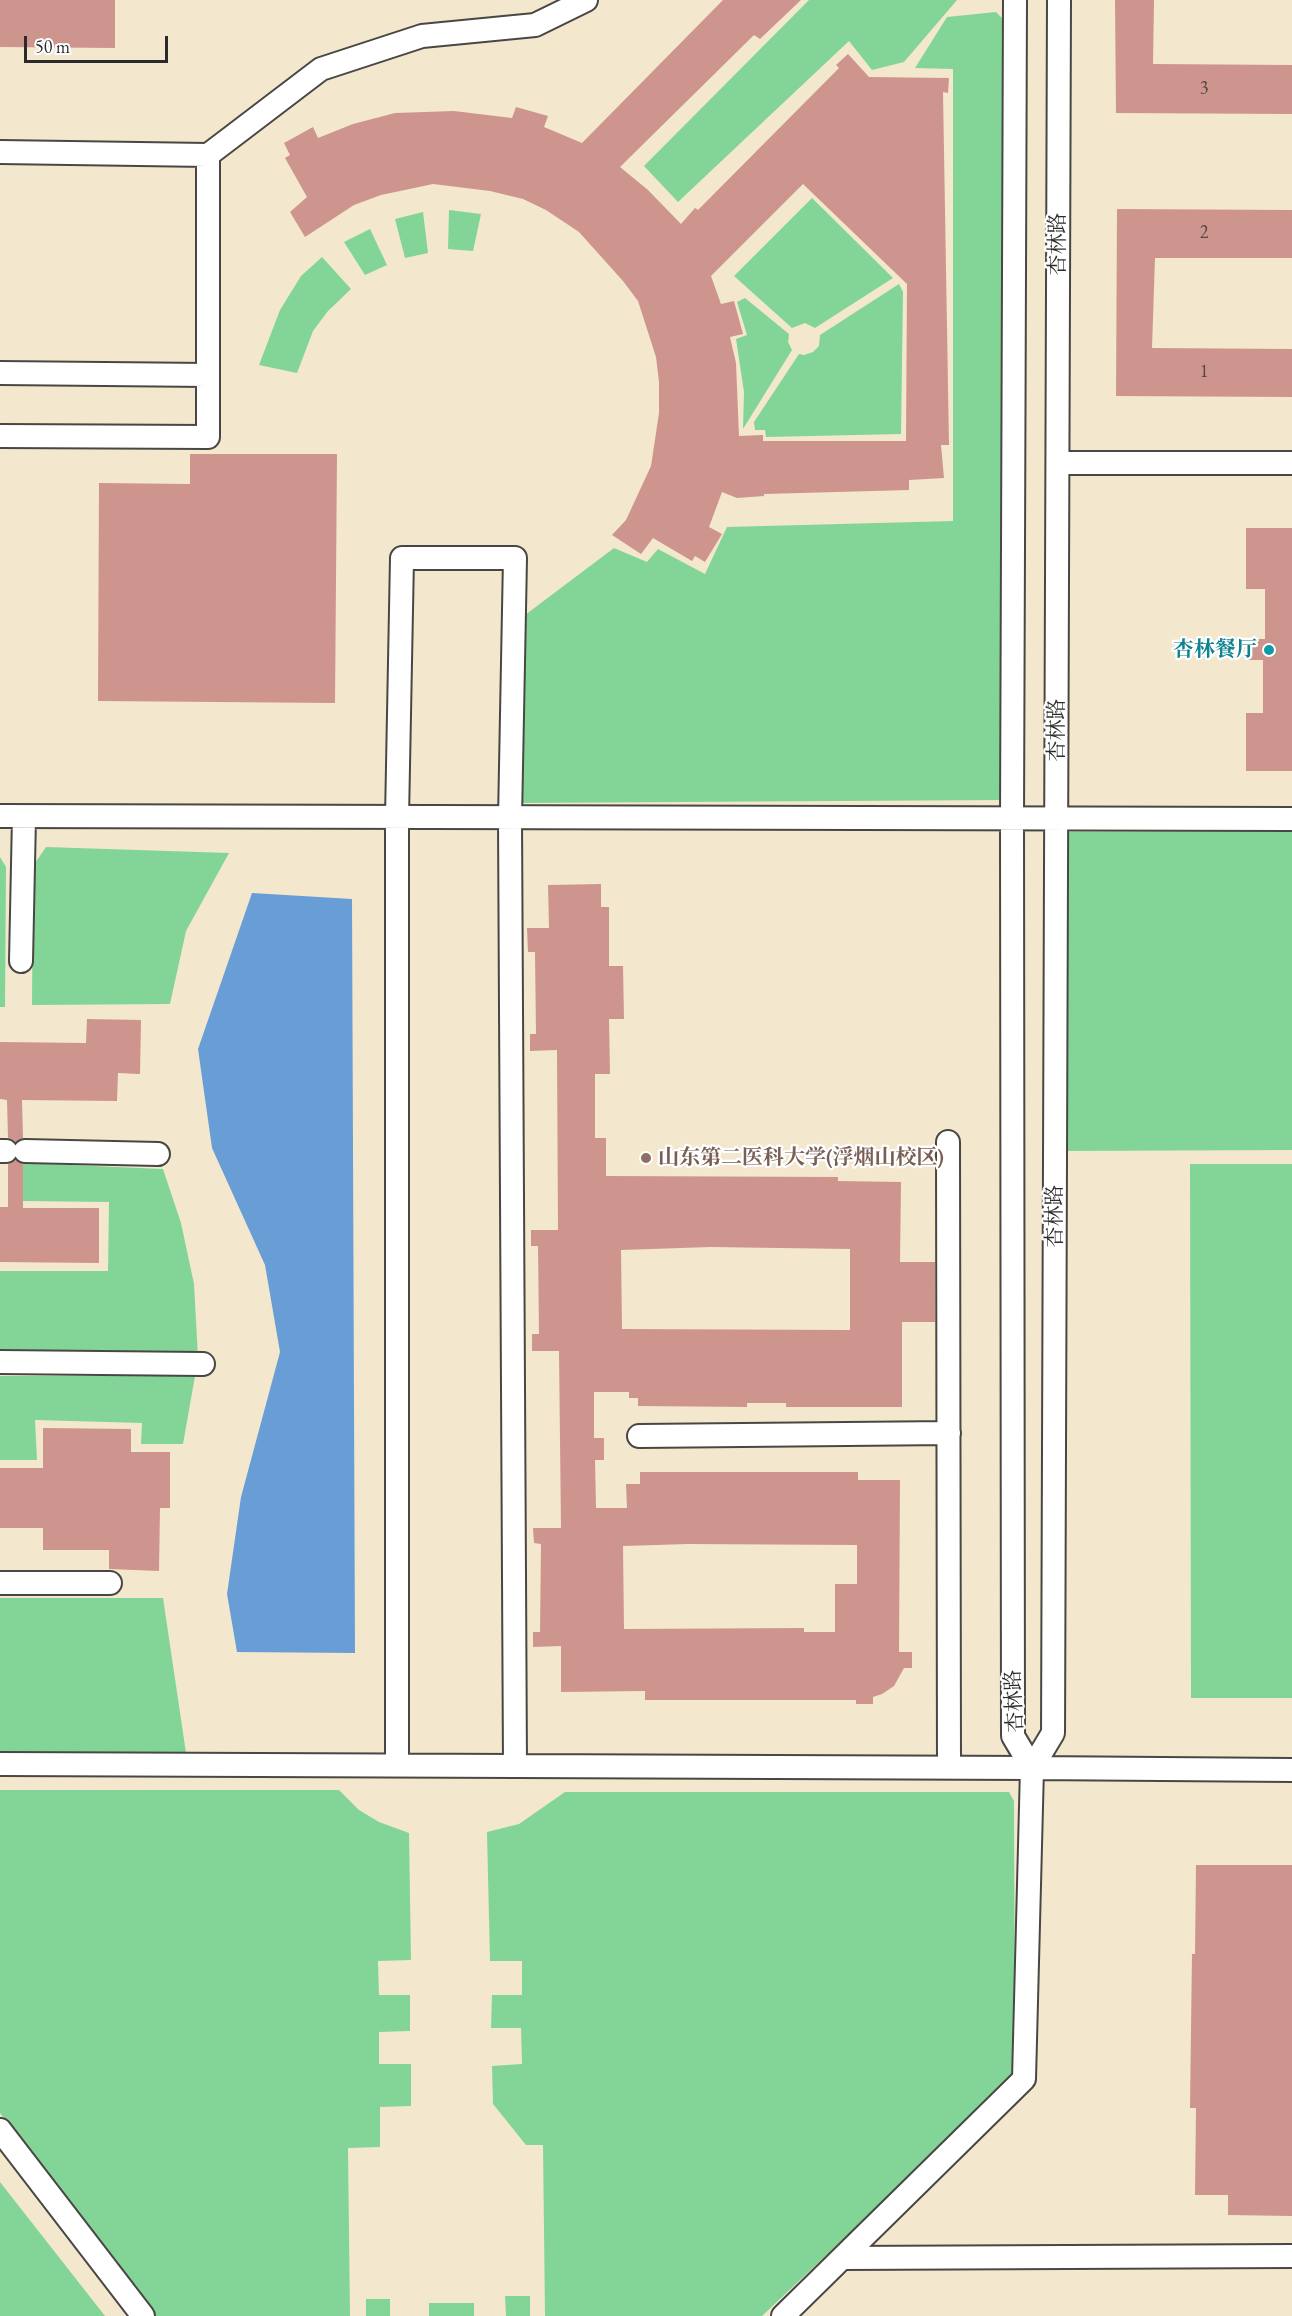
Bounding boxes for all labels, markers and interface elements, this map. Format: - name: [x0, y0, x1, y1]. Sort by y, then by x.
- scale bar: [27, 24, 171, 62]
- text: 50 m: [35, 35, 70, 58]
- house number: 3: [1200, 78, 1208, 100]
- street label: 杏林路: [1045, 213, 1071, 275]
- house number: 2: [1200, 222, 1208, 244]
- house number: 1: [1200, 361, 1208, 383]
- place label: 杏林餐厅: [1173, 637, 1257, 663]
- marker: 杏林餐厅: [1262, 643, 1276, 657]
- street label: 杏林路: [1044, 699, 1070, 761]
- place label: 山东第二医科大学(浮烟山校区): [658, 1145, 944, 1171]
- marker: 山东第二医科大学(浮烟山校区): [639, 1151, 653, 1165]
- street label: 杏林路: [1042, 1185, 1068, 1247]
- street label: 杏林路: [1001, 1669, 1029, 1733]

